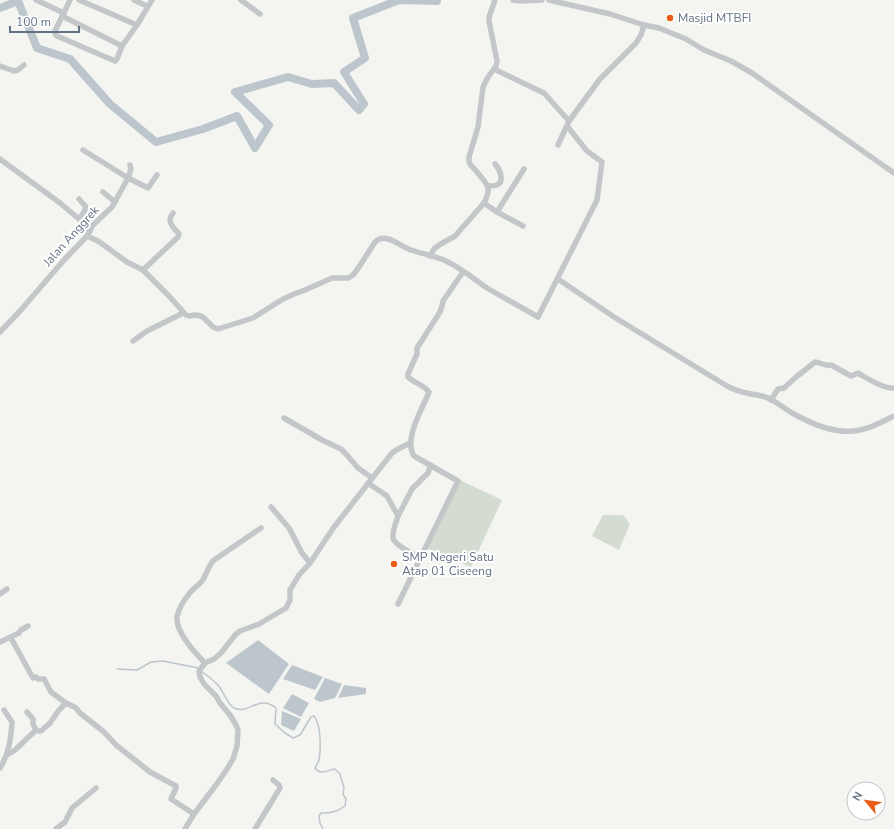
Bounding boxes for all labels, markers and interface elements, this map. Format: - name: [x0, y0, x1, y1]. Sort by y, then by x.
- scale bar: [10, 8, 79, 34]
- place label: Masjid MTBFI: [678, 10, 751, 26]
- marker: Masjid MTBFI: [665, 13, 675, 23]
- text: 100 m: [16, 14, 51, 30]
- street label: Jalan Anggrek: [39, 202, 103, 270]
- place label: SMP Negeri Satu Atap 01 Ciseeng: [402, 549, 494, 579]
- marker: SMP Negeri Satu Atap 01 Ciseeng: [389, 559, 399, 569]
- north arrow: [846, 781, 886, 821]
- text: N: [849, 789, 866, 804]

